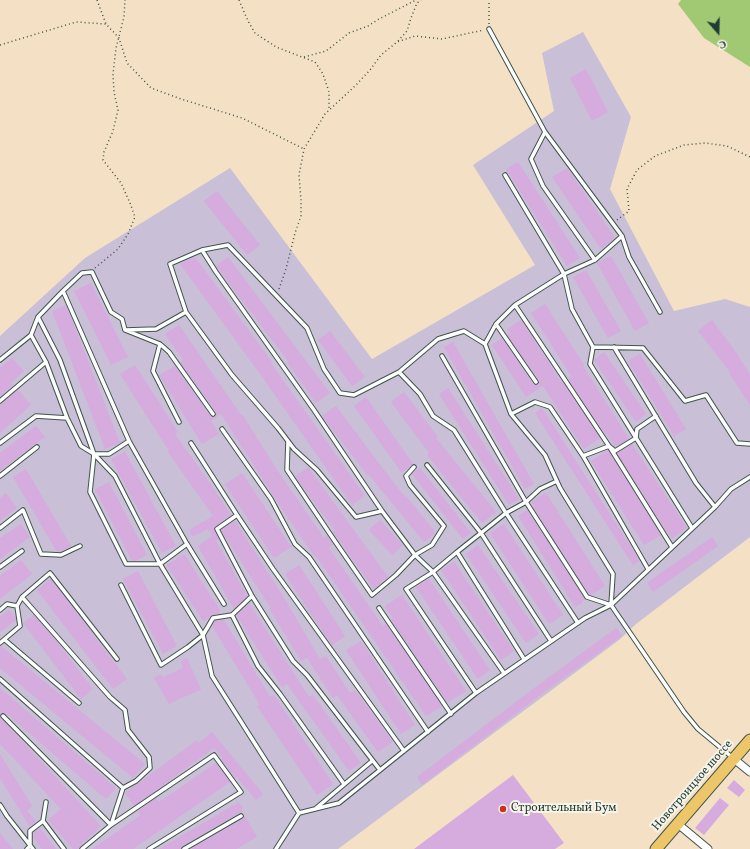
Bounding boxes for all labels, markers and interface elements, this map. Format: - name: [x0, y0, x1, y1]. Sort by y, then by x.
- north arrow: [698, 12, 738, 52]
- text: С: [716, 35, 728, 52]
- street label: Новотроицкое шоссе: [650, 738, 736, 834]
- place label: Строительный Бум: [511, 802, 616, 816]
- marker: Строительный Бум: [498, 804, 508, 814]

